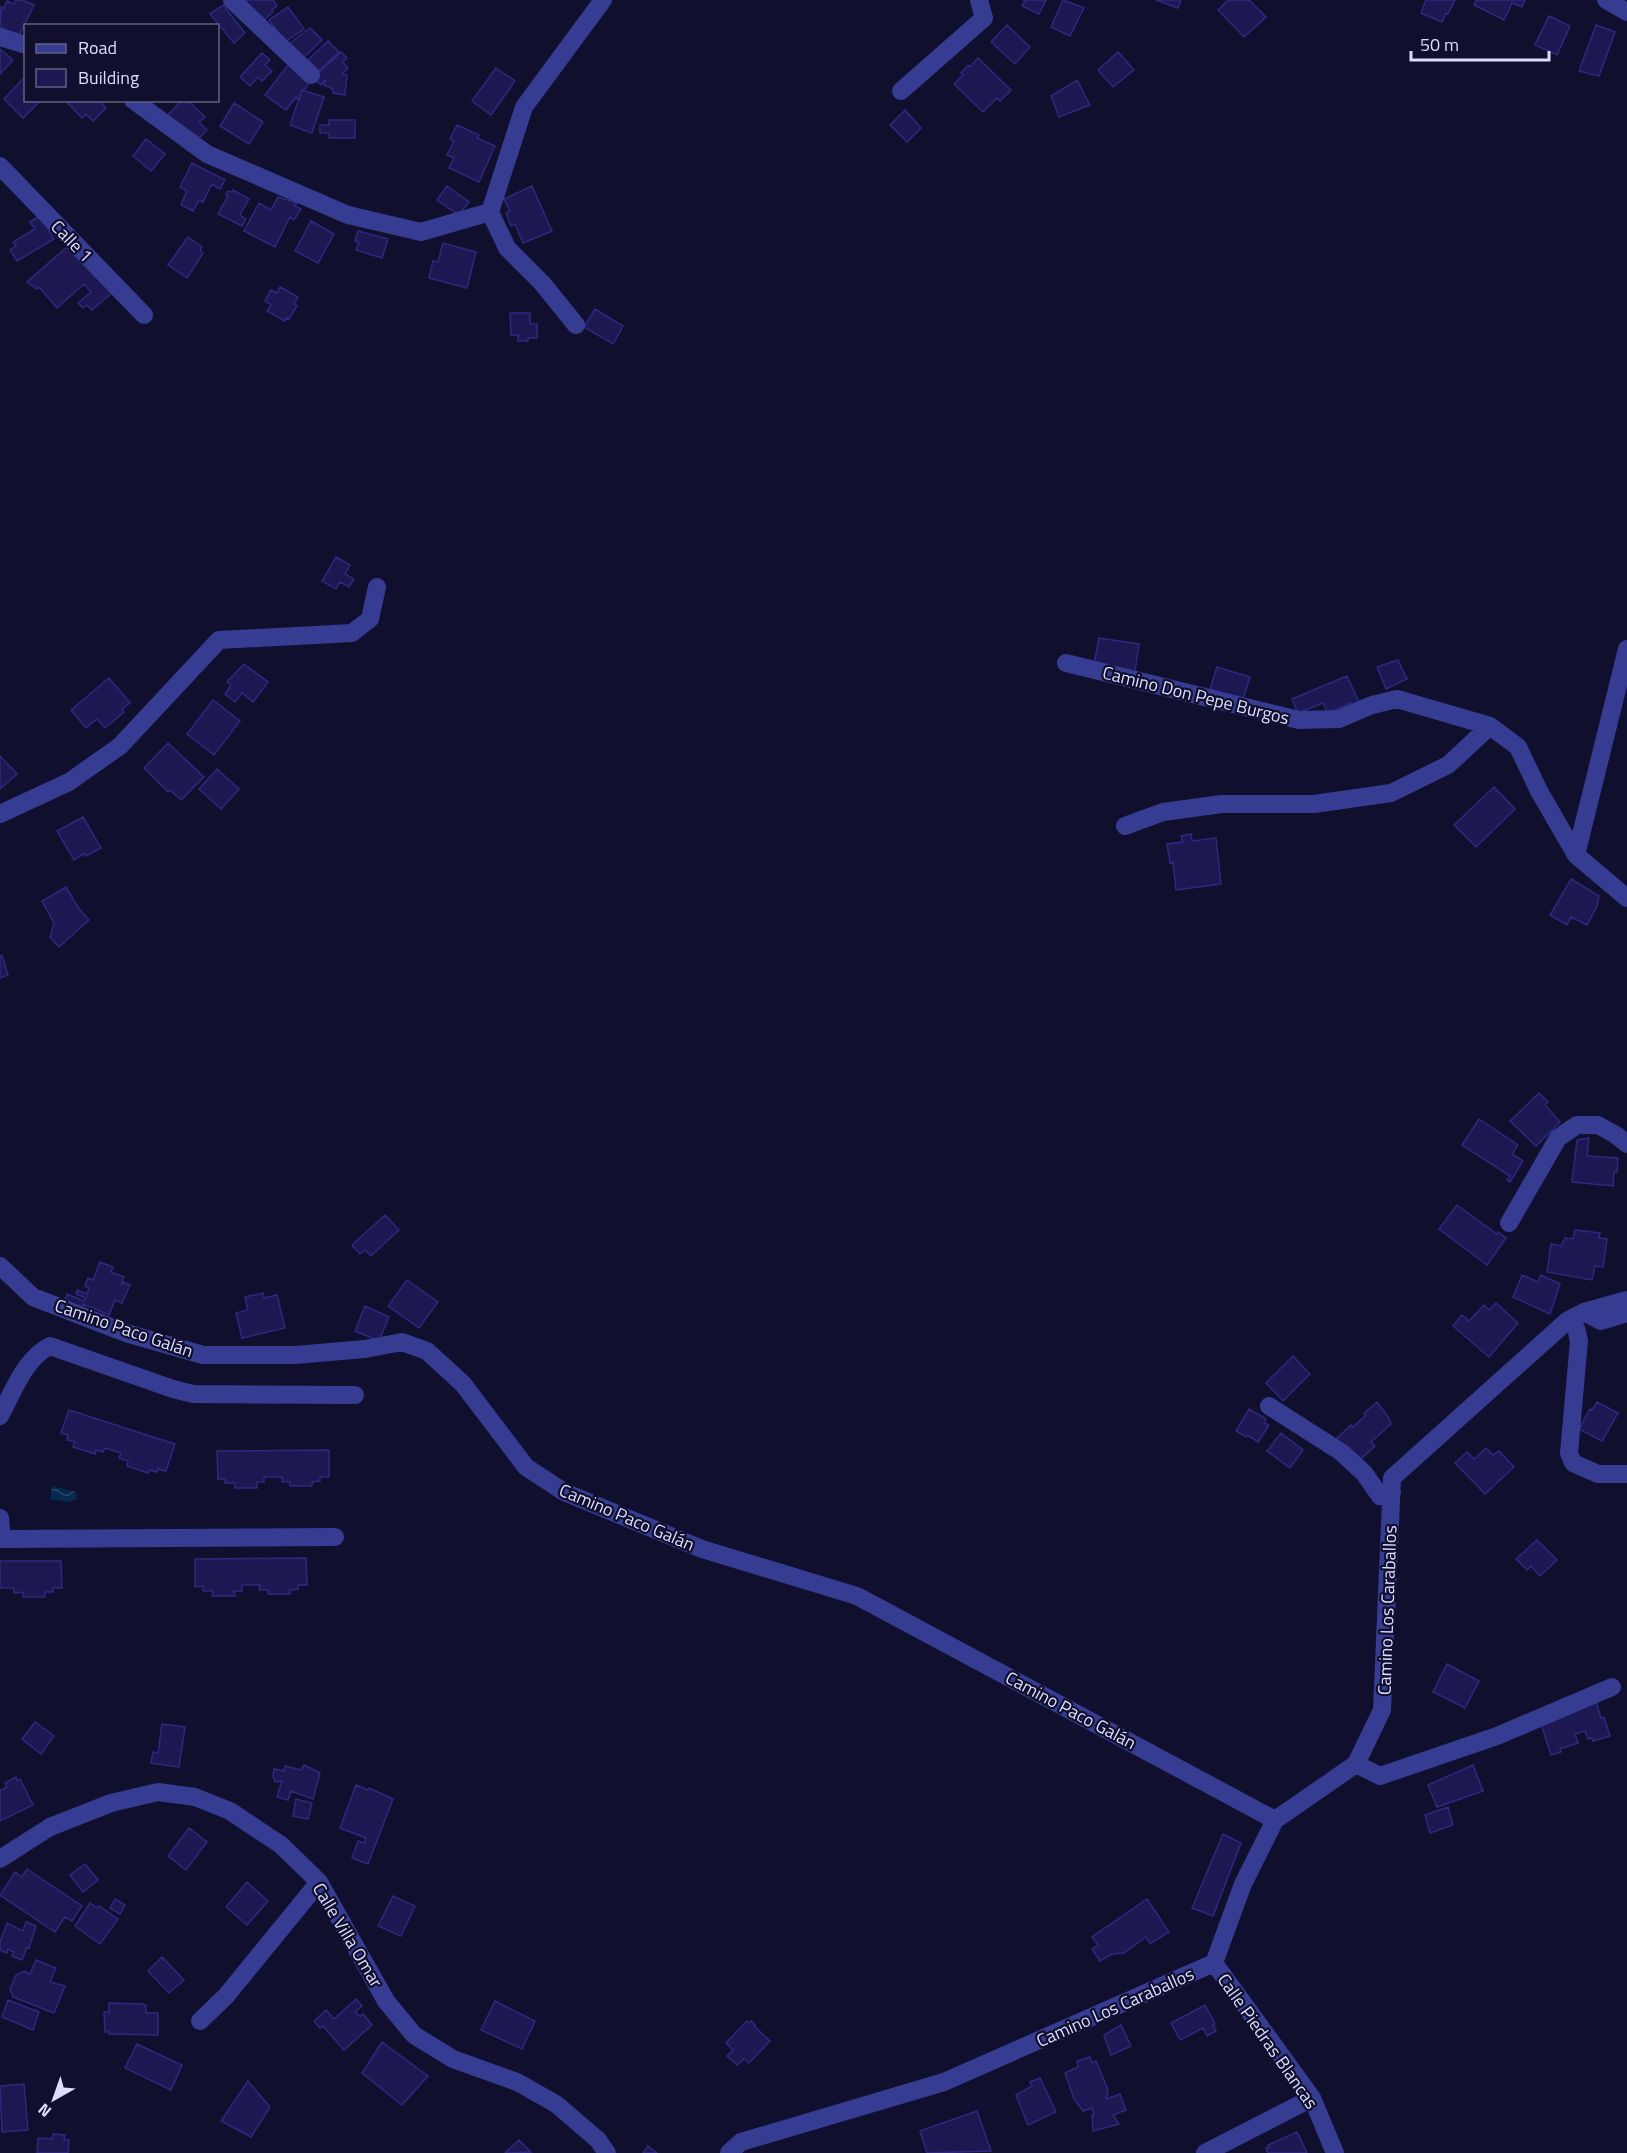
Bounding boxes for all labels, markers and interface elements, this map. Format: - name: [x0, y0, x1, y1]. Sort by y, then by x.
- legend: [24, 24, 219, 102]
- scale bar: [1411, 24, 1549, 62]
- text: 50 m: [1420, 31, 1459, 58]
- text: Road: [78, 34, 117, 61]
- text: Building: [78, 64, 139, 91]
- street label: Calle 1: [45, 214, 99, 268]
- street label: Camino Don Pepe Burgos: [1100, 659, 1292, 731]
- street label: Camino Paco Galán: [51, 1292, 197, 1364]
- street label: Camino Paco Galán: [555, 1476, 699, 1558]
- street label: Camino Los Caraballos: [1371, 1525, 1403, 1695]
- street label: Camino Paco Galán: [1001, 1664, 1141, 1756]
- street label: Calle Villa Omar: [306, 1877, 390, 1993]
- street label: Camino Los Caraballos: [1032, 1960, 1198, 2054]
- street label: Calle Piedras Blancas: [1211, 1968, 1325, 2114]
- north arrow: [24, 2069, 84, 2129]
- text: N: [32, 2098, 56, 2123]

